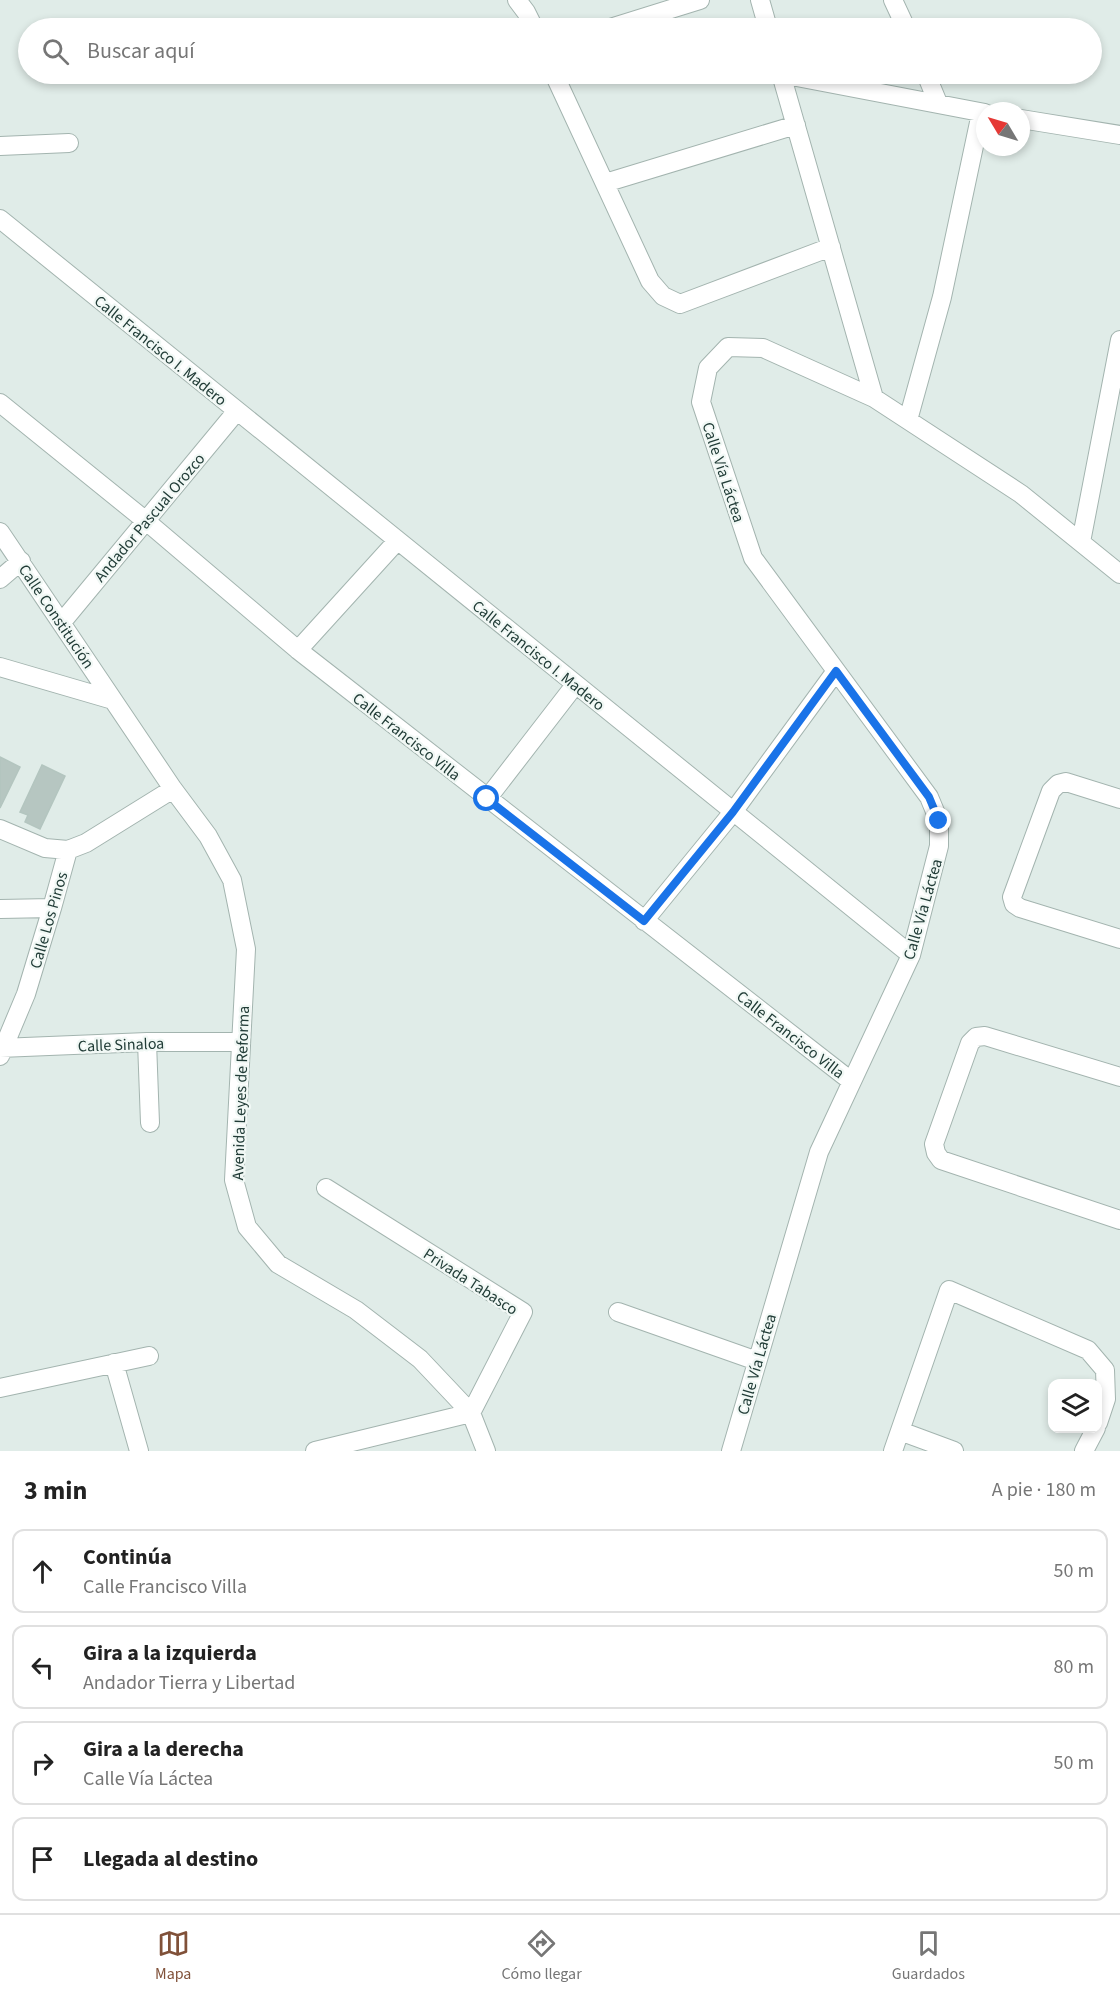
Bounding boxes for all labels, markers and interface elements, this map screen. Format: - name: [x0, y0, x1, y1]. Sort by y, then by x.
- search box: [18, 18, 1102, 84]
- icon: search: [39, 35, 72, 68]
- text: Buscar aquí: [87, 35, 195, 67]
- north arrow: [976, 102, 1030, 156]
- street label: Calle Francisco I. Madero: [89, 290, 231, 411]
- street label: Calle Vía Láctea: [697, 419, 750, 525]
- street label: Andador Pascual Orozco: [89, 449, 210, 587]
- street label: Calle Constitución: [13, 560, 99, 673]
- street label: Calle Francisco I. Madero: [467, 595, 609, 716]
- street label: Calle Francisco Villa: [348, 688, 465, 786]
- route start: [473, 785, 499, 811]
- route end: [925, 807, 951, 833]
- street label: Calle Vía Láctea: [898, 856, 948, 962]
- street label: Calle Los Pinos: [25, 869, 73, 971]
- street label: Calle Francisco Villa: [732, 986, 849, 1084]
- street label: Avenida Leyes de Reforma: [227, 1005, 255, 1181]
- street label: Calle Sinaloa: [77, 1032, 165, 1058]
- street label: Privada Tabasco: [419, 1243, 522, 1321]
- street label: Calle Vía Láctea: [732, 1311, 782, 1417]
- map controls: [1048, 1379, 1102, 1433]
- button: layers: [1048, 1379, 1102, 1433]
- text: 3 min: [24, 1472, 87, 1509]
- text: A pie · 180 m: [992, 1476, 1096, 1504]
- text: Continúa: [83, 1541, 172, 1573]
- icon: ahead: [26, 1555, 59, 1588]
- text: 50 m: [1054, 1557, 1094, 1585]
- text: Calle Francisco Villa: [83, 1573, 247, 1601]
- text: Gira a la izquierda: [83, 1637, 257, 1669]
- icon: left: [26, 1651, 59, 1684]
- text: 80 m: [1054, 1653, 1094, 1681]
- text: Andador Tierra y Libertad: [83, 1669, 295, 1697]
- text: Gira a la derecha: [83, 1733, 244, 1765]
- icon: right: [26, 1747, 59, 1780]
- text: 50 m: [1054, 1749, 1094, 1777]
- text: Calle Vía Láctea: [83, 1765, 213, 1793]
- icon: arrive: [26, 1843, 59, 1876]
- text: Llegada al destino: [83, 1843, 258, 1875]
- tab: Mapa: [155, 1927, 191, 1985]
- tab: Cómo llegar: [501, 1927, 582, 1985]
- tab: Guardados: [892, 1927, 965, 1985]

